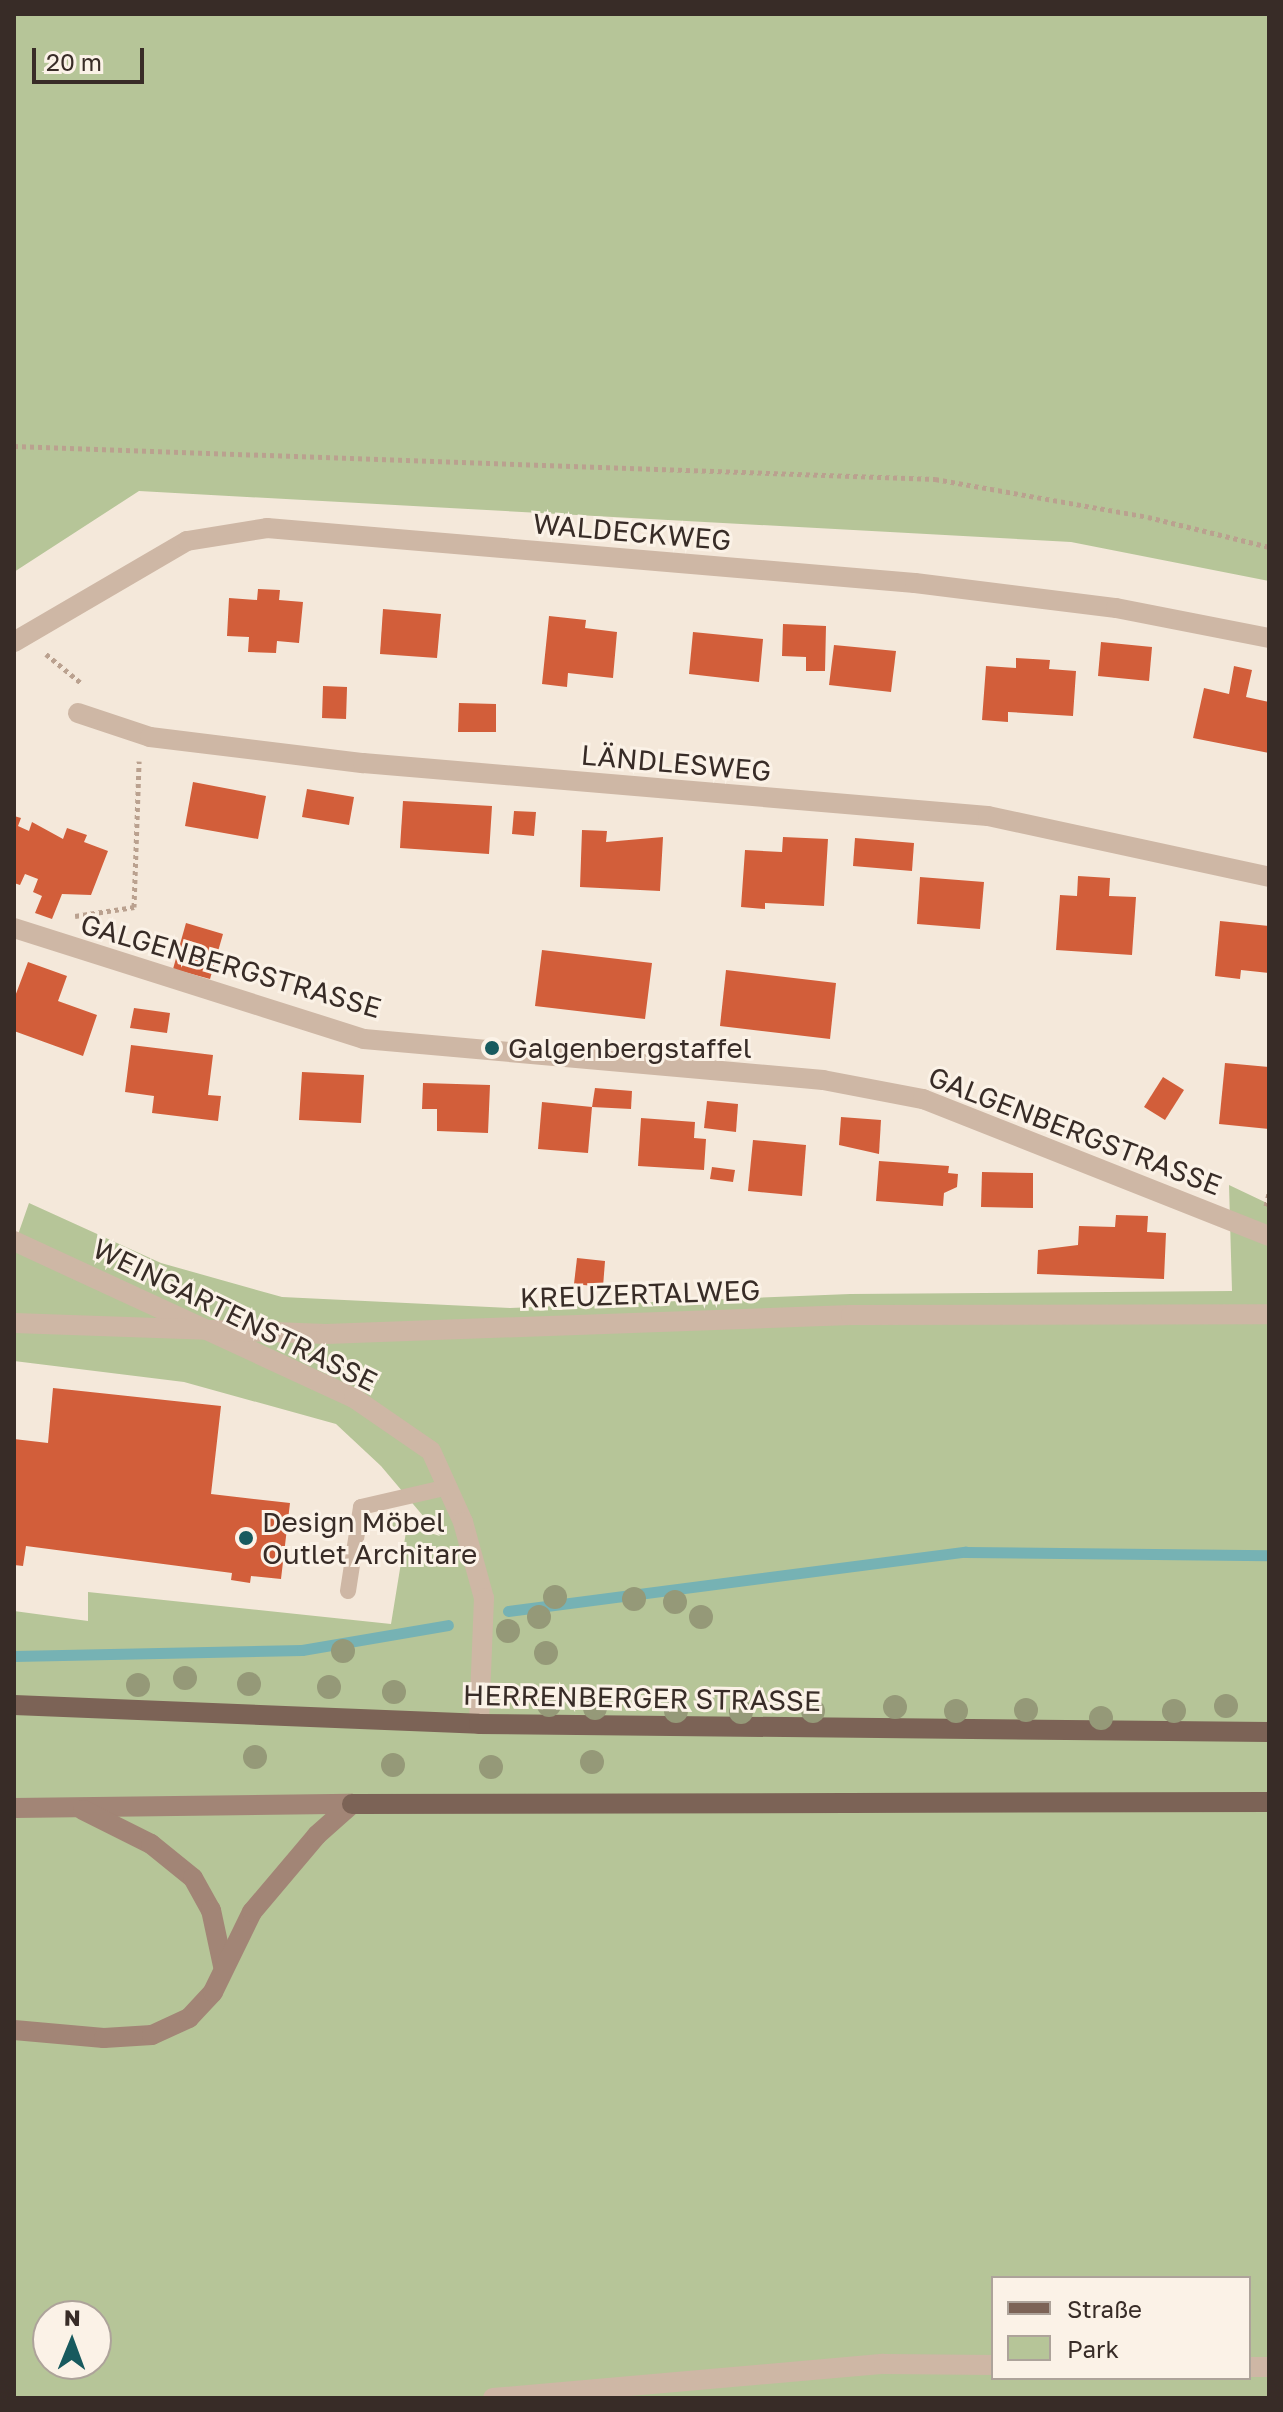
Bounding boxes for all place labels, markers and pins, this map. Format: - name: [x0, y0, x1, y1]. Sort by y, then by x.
- place label: Galgenbergstaffel: [508, 1031, 752, 1065]
- marker: Galgenbergstaffel: [483, 1039, 501, 1057]
- place label: Design Möbel Outlet Architare: [262, 1505, 477, 1571]
- marker: Design Möbel Outlet Architare: [237, 1529, 255, 1547]

